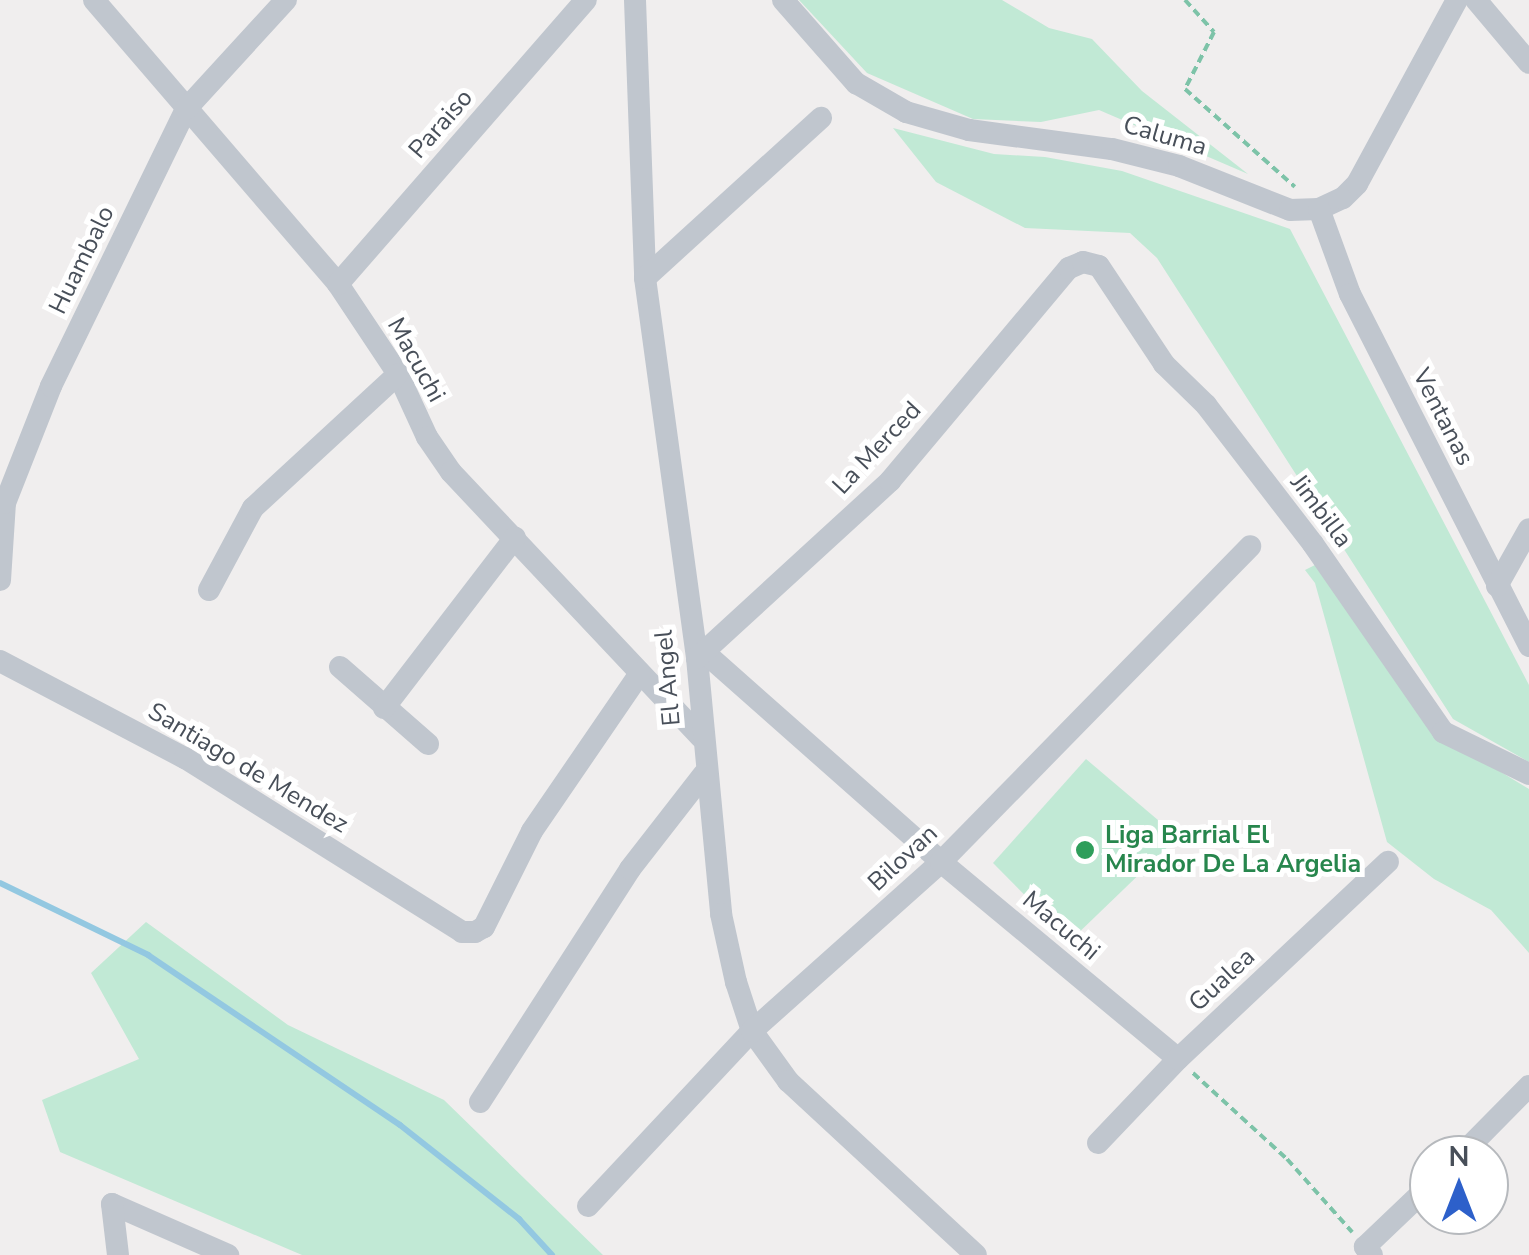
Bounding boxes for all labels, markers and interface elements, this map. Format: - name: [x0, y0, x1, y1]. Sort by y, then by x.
- street label: Paraiso: [403, 83, 479, 165]
- street label: Caluma: [1120, 110, 1210, 162]
- street label: Huambalo: [43, 201, 121, 319]
- street label: Macuchi: [381, 313, 451, 407]
- street label: Ventanas: [1406, 364, 1480, 470]
- street label: La Merced: [827, 395, 927, 501]
- street label: Jimbilla: [1284, 469, 1358, 553]
- street label: El Angel: [649, 629, 687, 727]
- street label: Santiago de Mendez: [142, 696, 354, 840]
- street label: Bilovan: [862, 818, 944, 898]
- place label: Liga Barrial El Mirador De La Argelia: [1105, 821, 1361, 880]
- marker: Liga Barrial El Mirador De La Argelia: [1074, 839, 1096, 861]
- street label: Macuchi: [1016, 885, 1106, 967]
- street label: Gualea: [1183, 942, 1261, 1018]
- north arrow: [1409, 1135, 1509, 1235]
- text: N: [1449, 1138, 1469, 1176]

